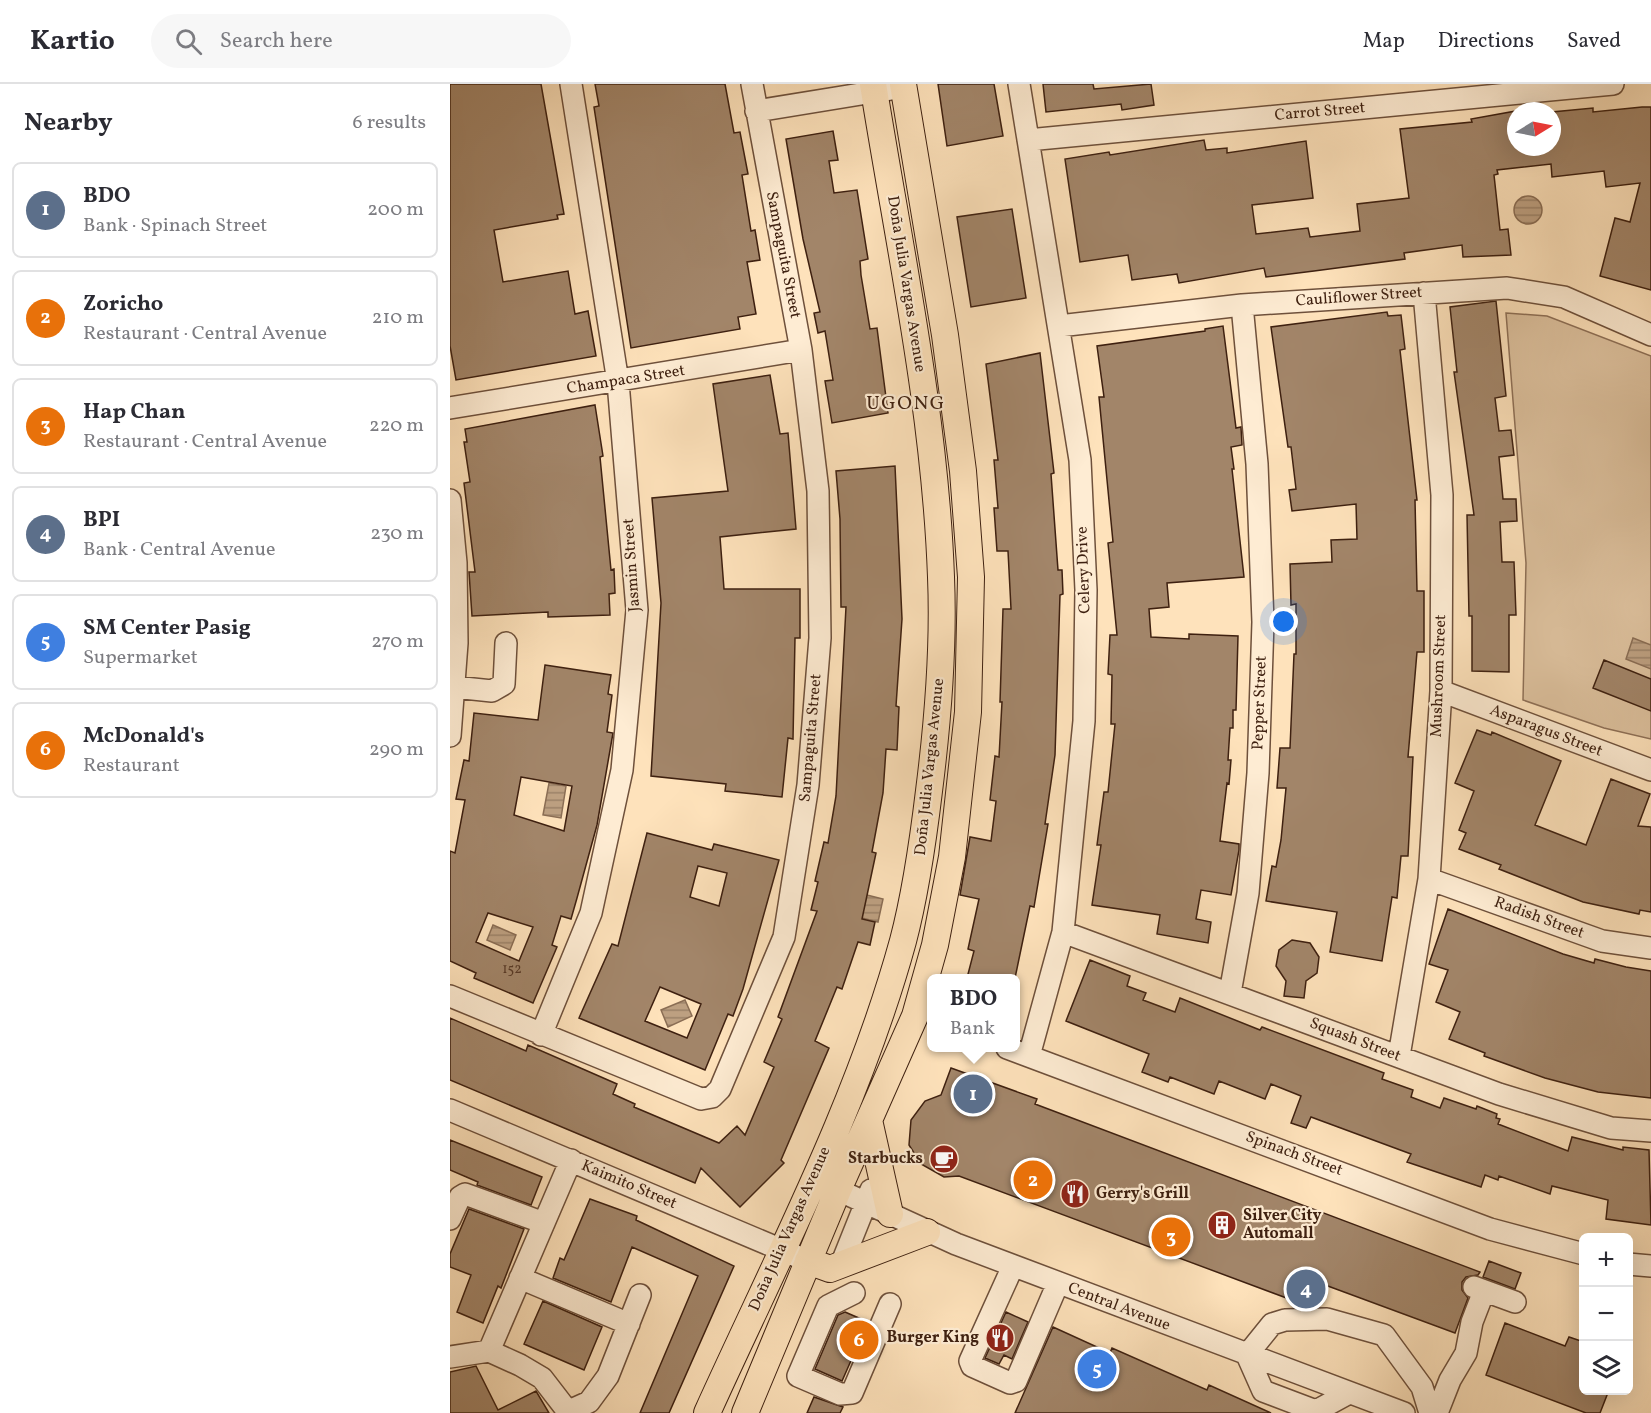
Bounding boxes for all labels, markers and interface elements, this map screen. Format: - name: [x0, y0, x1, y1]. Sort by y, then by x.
- search box: [151, 14, 571, 68]
- text: Kartio: [30, 22, 115, 61]
- icon: search: [172, 25, 205, 58]
- text: Search here: [220, 26, 333, 57]
- text: Map: [1363, 27, 1405, 56]
- text: Directions: [1438, 27, 1534, 56]
- text: Saved: [1567, 27, 1621, 56]
- street label: Carrot Street: [1274, 97, 1367, 127]
- north arrow: [1507, 102, 1561, 156]
- text: Nearby: [24, 105, 113, 141]
- text: 6 results: [353, 109, 426, 137]
- text: BDO: [83, 181, 130, 212]
- street label: Sampaguita Street: [760, 190, 806, 321]
- street label: Doña Julia Vargas Avenue: [881, 194, 931, 374]
- text: 1: [41, 196, 50, 224]
- text: 200 m: [367, 196, 424, 224]
- text: Bank · Spinach Street: [83, 212, 267, 240]
- street label: Cauliflower Street: [1295, 282, 1423, 312]
- text: Zoricho: [83, 289, 163, 320]
- text: 2: [40, 304, 51, 332]
- text: 210 m: [372, 304, 424, 332]
- text: Restaurant · Central Avenue: [83, 320, 327, 348]
- street label: Champaca Street: [565, 360, 687, 400]
- district label: UGONG: [866, 390, 946, 418]
- text: Hap Chan: [83, 397, 185, 428]
- text: 3: [40, 412, 51, 440]
- text: 220 m: [369, 412, 424, 440]
- text: Restaurant · Central Avenue: [83, 428, 327, 456]
- text: BPI: [83, 505, 120, 536]
- street label: Jasmin Street: [618, 517, 646, 613]
- text: 4: [39, 520, 52, 548]
- text: 230 m: [370, 520, 424, 548]
- street label: Celery Drive: [1071, 526, 1097, 614]
- text: Bank · Central Avenue: [83, 536, 275, 564]
- your location: [1269, 607, 1298, 636]
- text: SM Center Pasig: [83, 613, 251, 644]
- street label: Mushroom Street: [1426, 614, 1452, 738]
- text: 5: [41, 628, 50, 656]
- text: 270 m: [371, 628, 424, 656]
- text: Supermarket: [83, 644, 198, 672]
- street label: Pepper Street: [1247, 655, 1273, 751]
- street label: Sampaguita Street: [794, 672, 828, 803]
- street label: Doña Julia Vargas Avenue: [910, 677, 950, 857]
- street label: Asparagus Street: [1486, 699, 1606, 763]
- text: McDonald's: [83, 721, 204, 752]
- text: 6: [40, 736, 51, 764]
- text: 290 m: [369, 736, 424, 764]
- text: Restaurant: [83, 752, 180, 780]
- street label: Radish Street: [1491, 892, 1587, 945]
- house number: 152: [502, 960, 522, 979]
- popup: [927, 974, 1020, 1052]
- text: BDO: [950, 984, 997, 1015]
- street label: Squash Street: [1306, 1013, 1404, 1068]
- text: Bank: [950, 1015, 995, 1043]
- pin: 1: [954, 1072, 992, 1116]
- street label: Spinach Street: [1242, 1126, 1346, 1182]
- street label: Doña Julia Vargas Avenue: [744, 1143, 836, 1315]
- cafe icon: Starbucks: [928, 1143, 960, 1175]
- place label: Starbucks: [848, 1148, 923, 1170]
- street label: Kaimito Street: [578, 1155, 680, 1215]
- pin: 2: [1014, 1158, 1052, 1202]
- restaurant icon: Gerry's Grill: [1059, 1178, 1091, 1210]
- place label: Gerry's Grill: [1096, 1183, 1190, 1205]
- place label: Silver City Automall: [1243, 1205, 1322, 1245]
- building icon: Silver City Automall: [1206, 1209, 1238, 1241]
- pin: 3: [1152, 1214, 1190, 1260]
- map controls: [1579, 1233, 1633, 1395]
- button: +: [1579, 1233, 1633, 1287]
- pin: 4: [1286, 1266, 1326, 1312]
- street label: Central Avenue: [1065, 1277, 1173, 1337]
- button: −: [1579, 1287, 1633, 1341]
- pin: 6: [840, 1318, 878, 1362]
- restaurant icon: Burger King: [984, 1322, 1016, 1354]
- place label: Burger King: [887, 1327, 979, 1349]
- button: layers: [1579, 1341, 1633, 1395]
- pin: 5: [1078, 1346, 1116, 1392]

